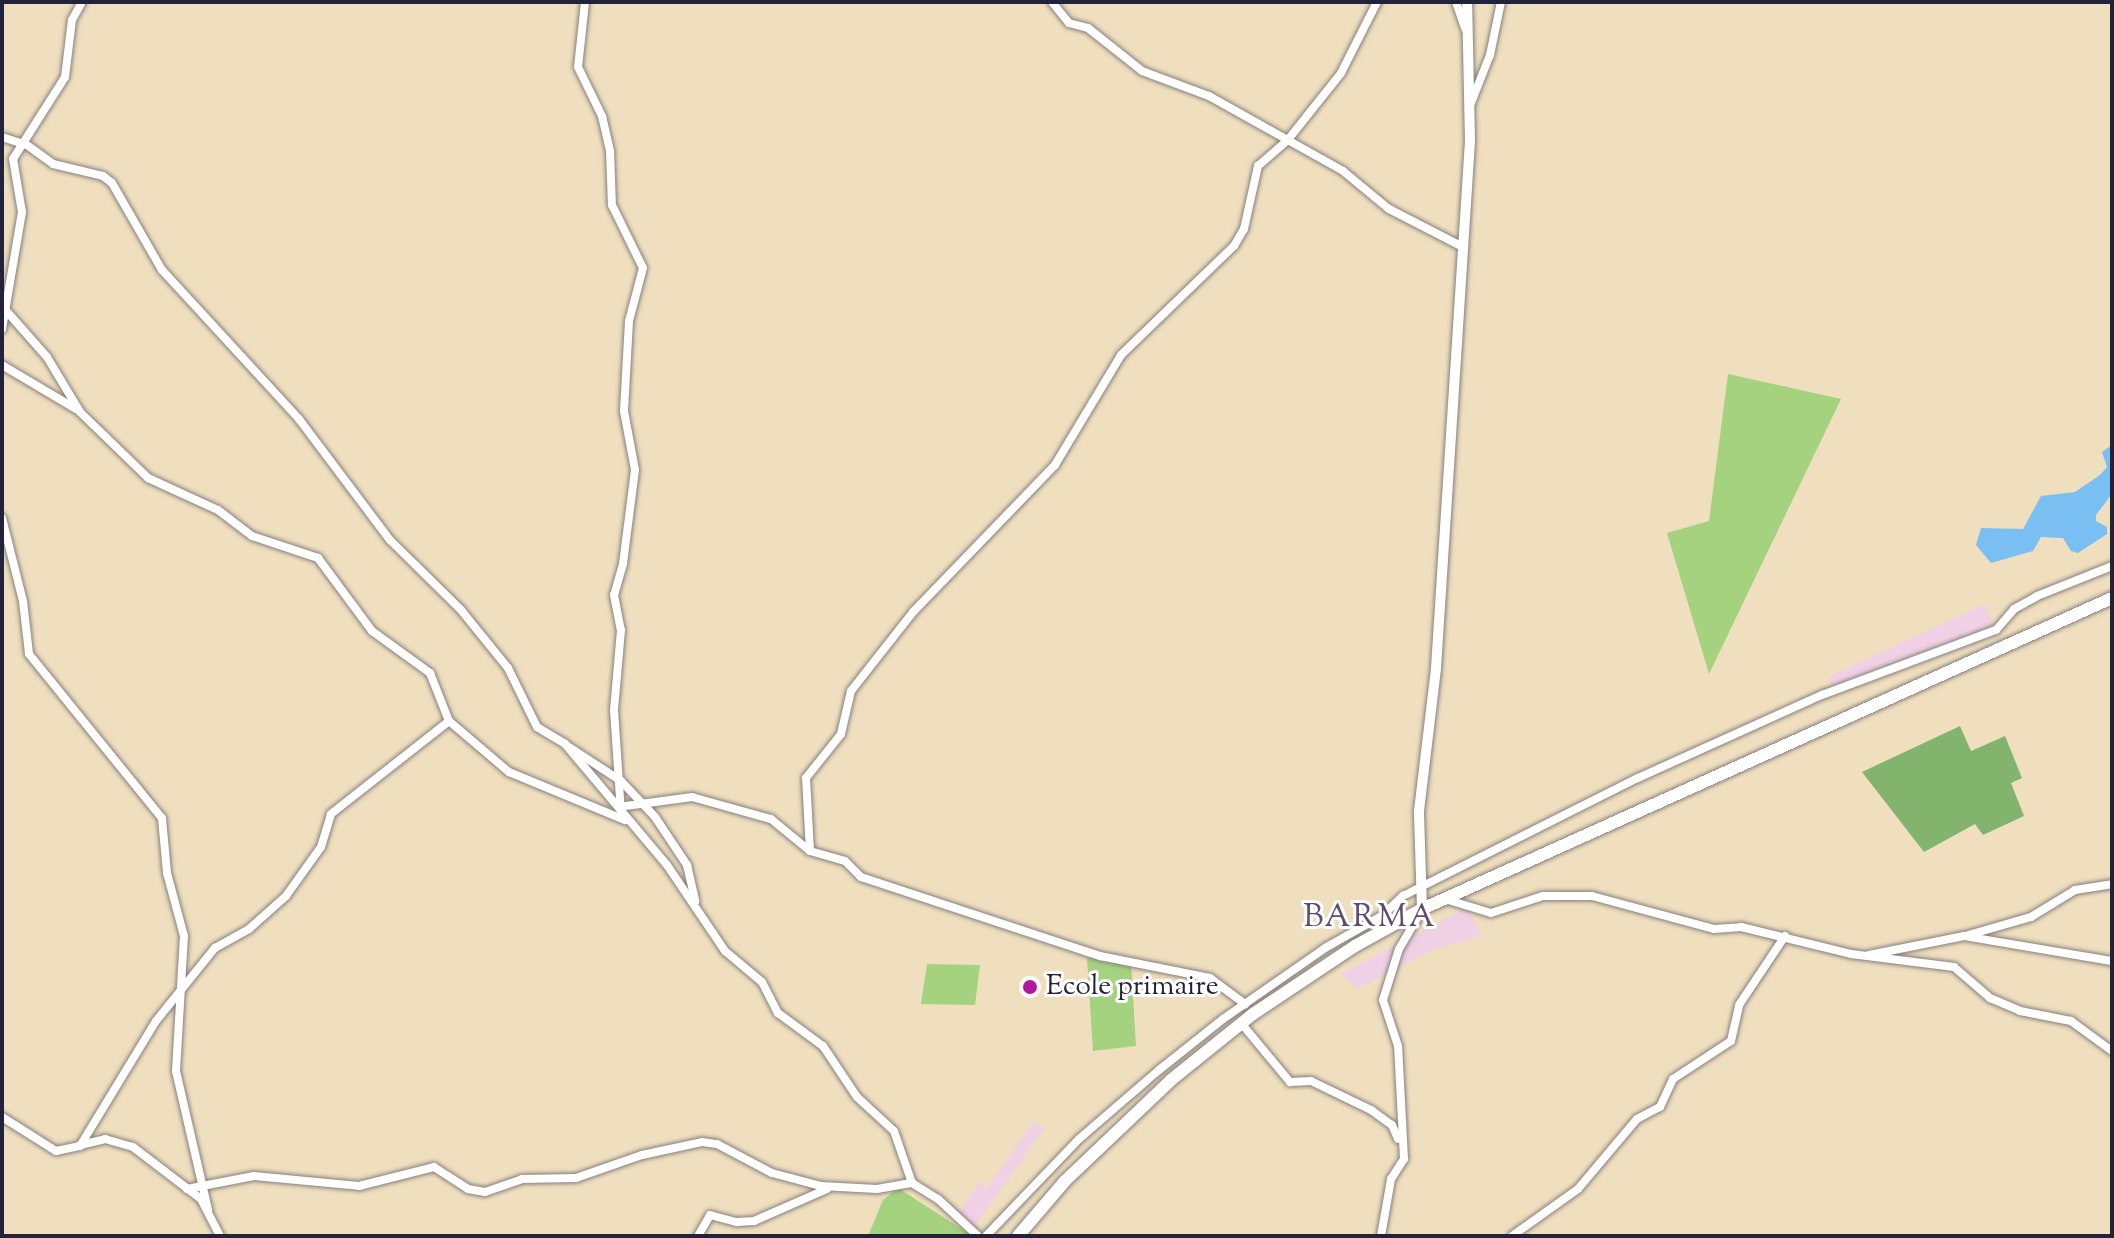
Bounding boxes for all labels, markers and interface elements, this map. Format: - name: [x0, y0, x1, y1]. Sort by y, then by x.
- district label: BARMA: [1303, 899, 1437, 937]
- place label: Ecole primaire: [1046, 970, 1219, 1004]
- marker: Ecole primaire: [1021, 978, 1039, 996]

